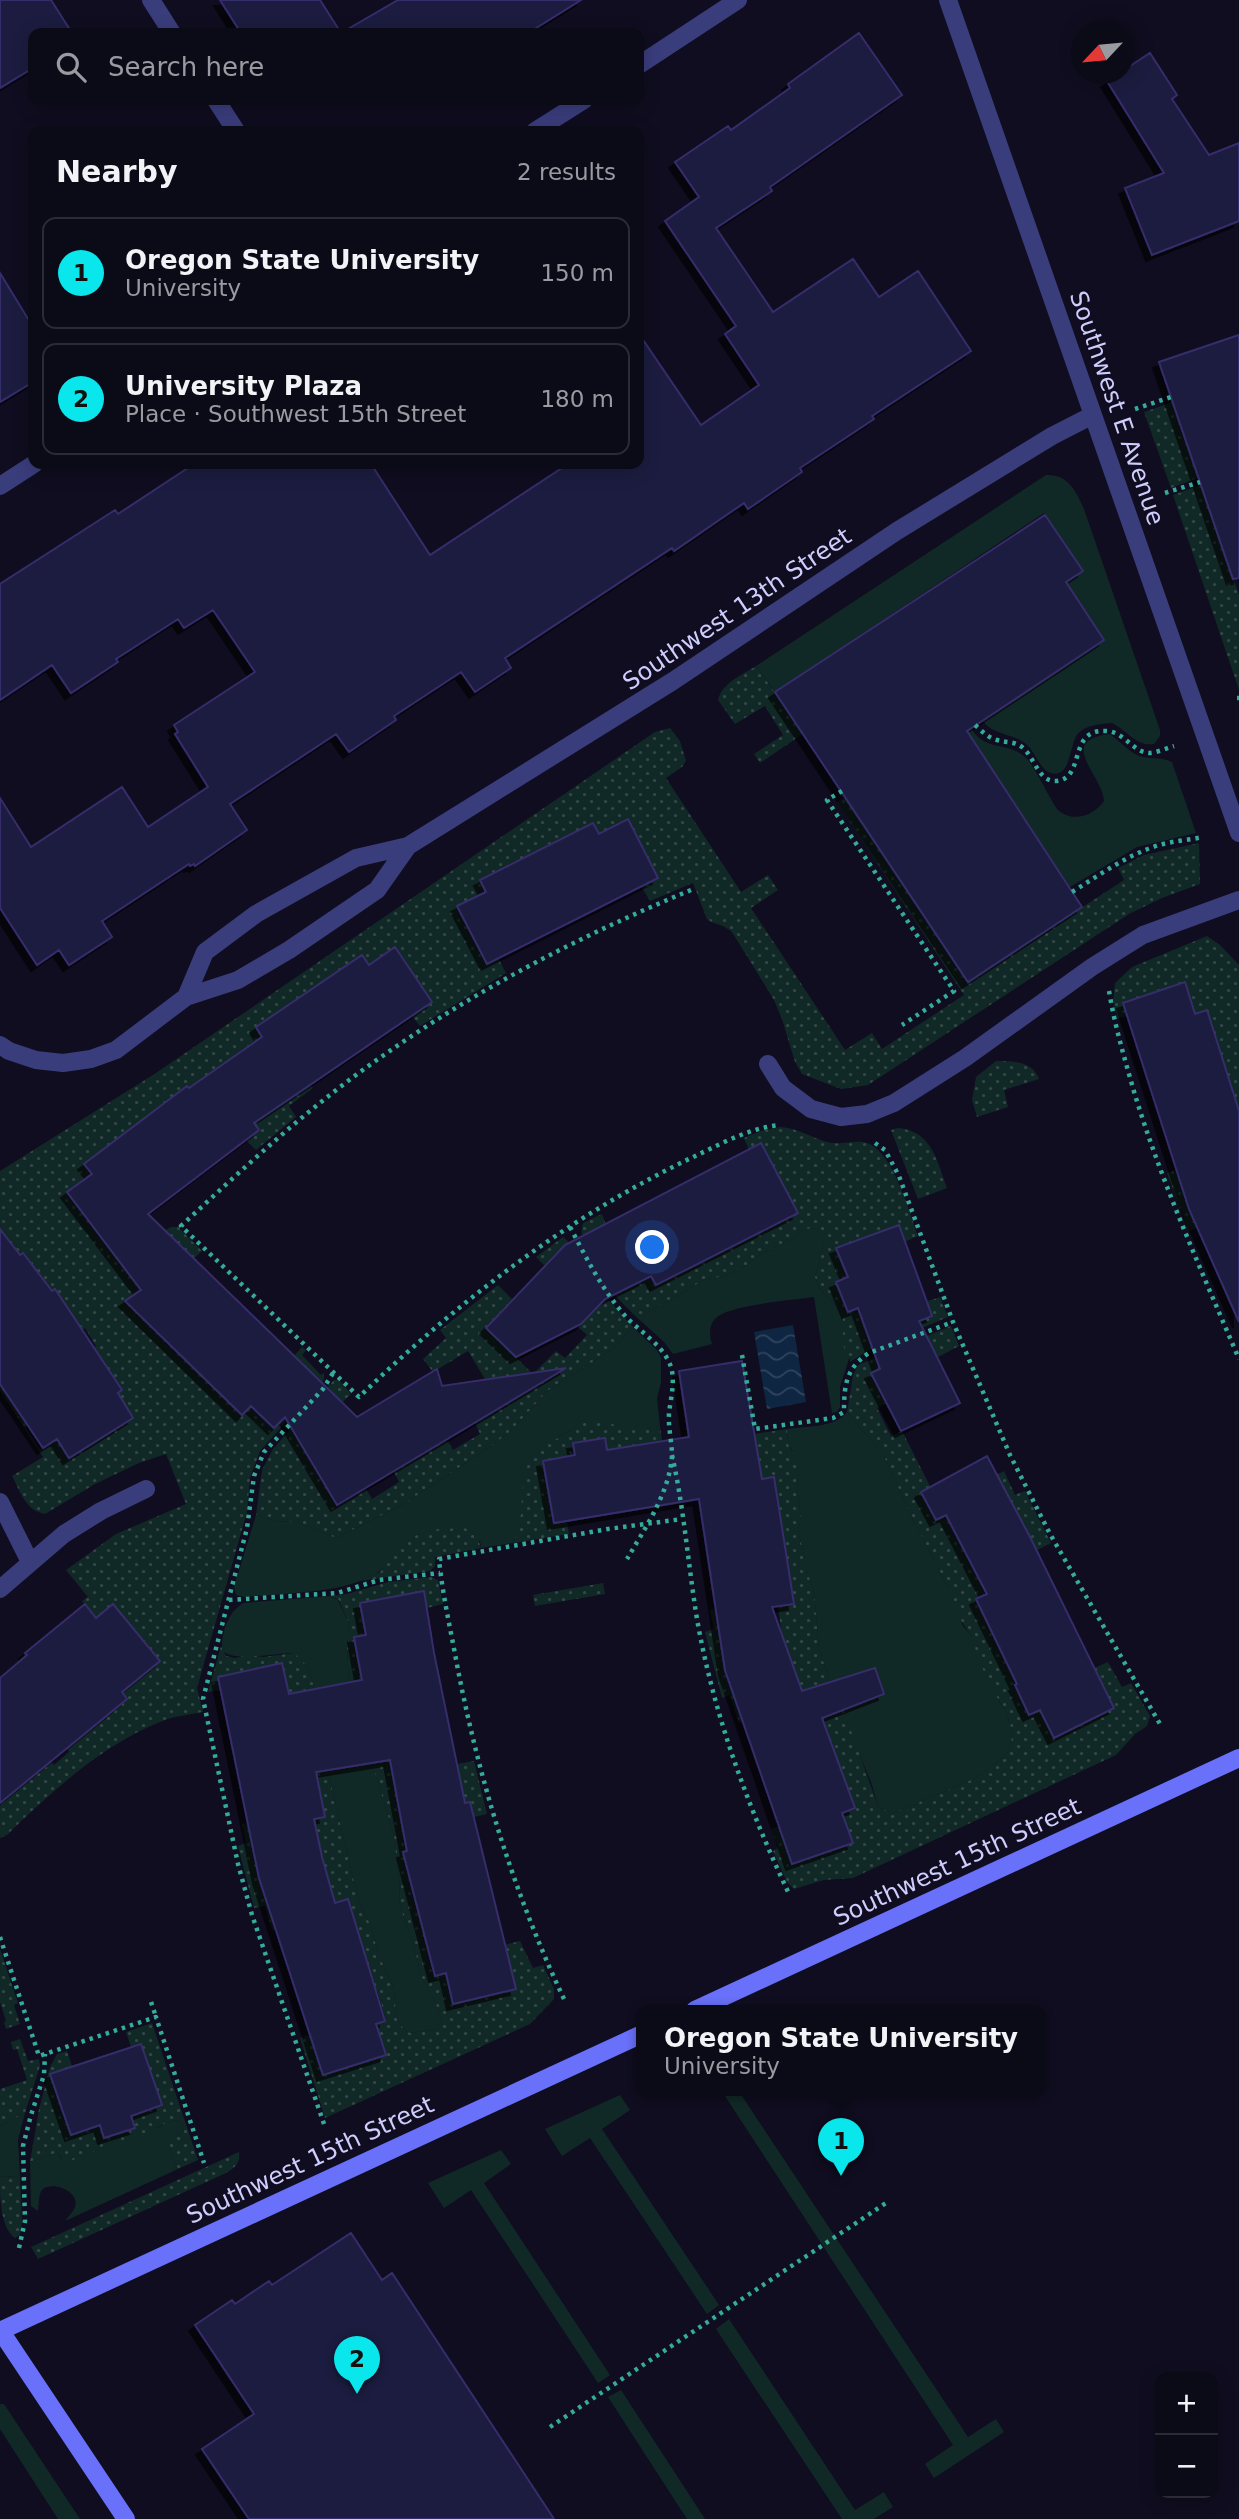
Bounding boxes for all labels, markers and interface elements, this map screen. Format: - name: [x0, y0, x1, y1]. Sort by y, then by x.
- north arrow: [1071, 21, 1134, 84]
- search box: [28, 28, 644, 105]
- icon: search: [52, 48, 90, 86]
- text: Search here: [108, 52, 264, 82]
- text: Nearby: [56, 154, 178, 189]
- text: 2 results: [517, 159, 616, 185]
- text: Oregon State University: [125, 245, 479, 275]
- text: 1: [73, 260, 89, 286]
- text: 150 m: [540, 260, 614, 286]
- text: University: [125, 275, 241, 301]
- street label: Southwest E Avenue: [1064, 287, 1170, 529]
- text: University Plaza: [125, 371, 362, 401]
- text: 2: [73, 386, 89, 412]
- text: 180 m: [540, 386, 614, 412]
- text: Place · Southwest 15th Street: [125, 401, 466, 427]
- street label: Southwest 13th Street: [617, 522, 857, 696]
- your location: [635, 1230, 669, 1264]
- street label: Southwest 15th Street: [829, 1792, 1085, 1932]
- popup: [636, 2005, 1046, 2096]
- text: Oregon State University: [664, 2023, 1018, 2053]
- text: University: [664, 2053, 780, 2079]
- street label: Southwest 15th Street: [182, 2090, 438, 2230]
- pin: 1: [818, 2118, 864, 2176]
- pin: 2: [334, 2336, 380, 2394]
- map controls: [1155, 2372, 1218, 2498]
- button: +: [1155, 2372, 1218, 2435]
- button: −: [1155, 2435, 1218, 2498]

